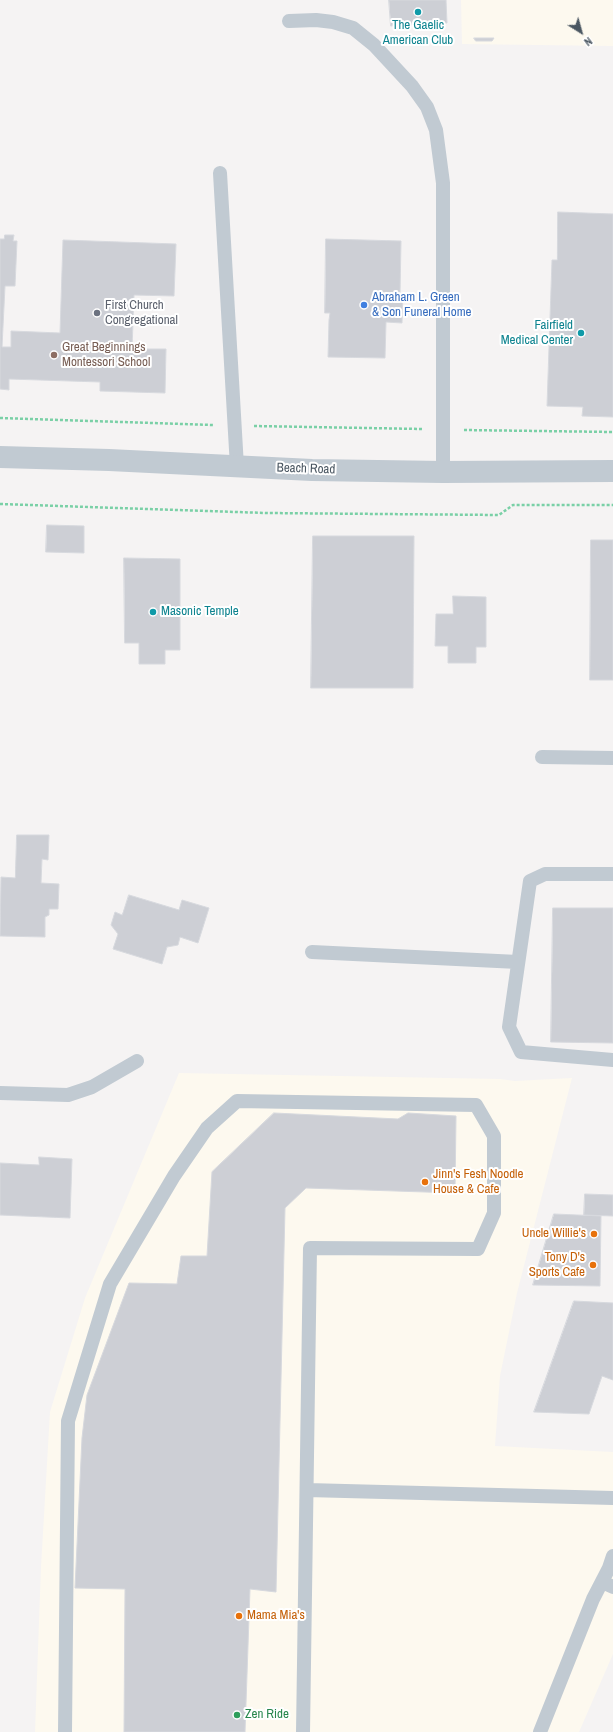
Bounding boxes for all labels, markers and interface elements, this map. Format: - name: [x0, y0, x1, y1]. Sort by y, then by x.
- marker: The Gaelic American Club: [413, 7, 423, 17]
- north arrow: [561, 12, 601, 52]
- place label: The Gaelic American Club: [383, 18, 453, 49]
- text: N: [581, 34, 595, 49]
- place label: Abraham L. Green & Son Funeral Home: [372, 290, 472, 321]
- place label: First Church Congregational: [105, 298, 178, 329]
- marker: Abraham L. Green & Son Funeral Home: [359, 300, 369, 310]
- marker: First Church Congregational: [92, 308, 102, 318]
- place label: Fairfield Medical Center: [501, 318, 573, 349]
- marker: Fairfield Medical Center: [576, 328, 586, 338]
- place label: Great Beginnings Montessori School: [62, 340, 150, 371]
- marker: Great Beginnings Montessori School: [49, 350, 59, 360]
- street label: Beach Road: [276, 460, 336, 478]
- place label: Masonic Temple: [161, 604, 239, 620]
- marker: Masonic Temple: [148, 607, 158, 617]
- place label: Jinn's Fesh Noodle House & Cafe: [433, 1167, 523, 1198]
- marker: Jinn's Fesh Noodle House & Cafe: [420, 1177, 430, 1187]
- place label: Uncle Willie's: [522, 1226, 586, 1242]
- marker: Uncle Willie's: [589, 1229, 599, 1239]
- place label: Tony D's Sports Cafe: [529, 1250, 585, 1281]
- marker: Tony D's Sports Cafe: [588, 1260, 598, 1270]
- place label: Mama Mia's: [247, 1608, 305, 1624]
- marker: Mama Mia's: [234, 1611, 244, 1621]
- place label: Zen Ride: [245, 1707, 289, 1723]
- marker: Zen Ride: [232, 1710, 242, 1720]

